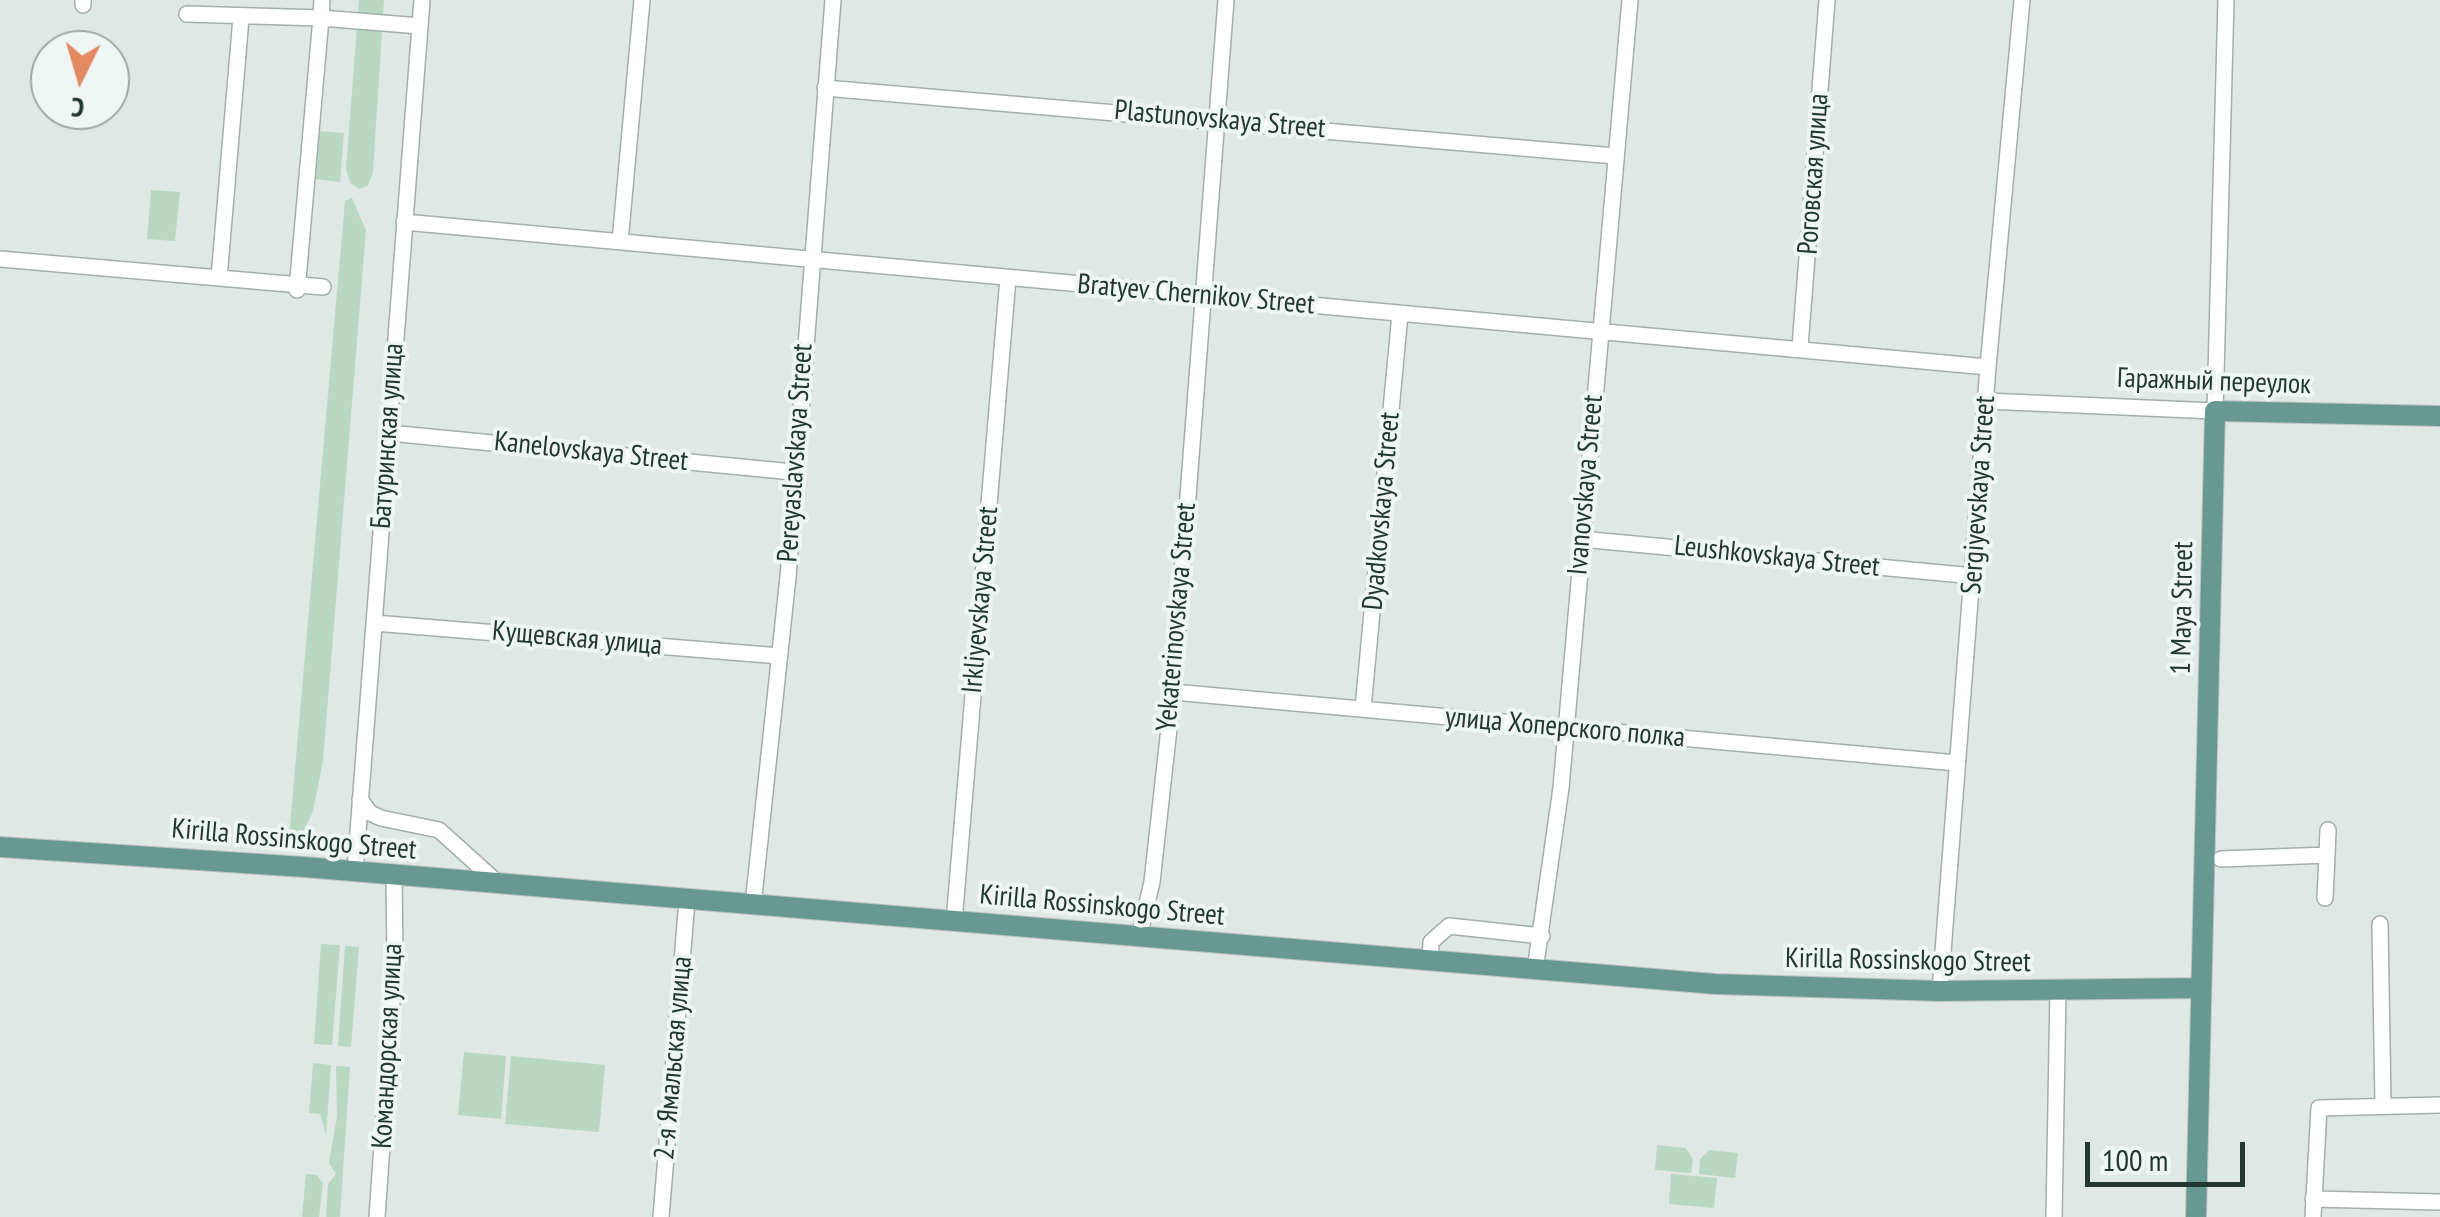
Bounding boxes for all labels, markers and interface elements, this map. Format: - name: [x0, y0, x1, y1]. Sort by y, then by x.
- north arrow: [30, 30, 130, 130]
- text: С: [70, 89, 86, 127]
- street label: Роговская улица: [1792, 92, 1836, 256]
- street label: Plastunovskaya Street: [1113, 94, 1327, 146]
- street label: Bratyev Chernikov Street: [1076, 268, 1316, 322]
- street label: Батуринская улица: [365, 342, 411, 530]
- street label: Pereyaslavskaya Street: [772, 343, 820, 563]
- street label: Гаражный переулок: [2116, 362, 2312, 402]
- street label: Ivanovskaya Street: [1561, 394, 1611, 576]
- street label: Sergiyevskaya Street: [1955, 395, 2003, 595]
- street label: Dyadkovskaya Street: [1357, 411, 1407, 611]
- street label: Kanelovskaya Street: [492, 425, 690, 479]
- street label: Yekaterinovskaya Street: [1150, 501, 1204, 733]
- street label: Irkliyevskaya Street: [956, 505, 1006, 695]
- street label: Leushkovskaya Street: [1673, 530, 1881, 584]
- street label: 1 Maya Street: [2165, 541, 2201, 675]
- street label: Кущевская улица: [491, 615, 663, 663]
- street label: улица Хоперского полка: [1444, 701, 1686, 755]
- street label: Kirilla Rossinskogo Street: [170, 813, 418, 867]
- street label: Kirilla Rossinskogo Street: [978, 879, 1226, 933]
- street label: Kirilla Rossinskogo Street: [1785, 942, 2031, 980]
- street label: Командорская улица: [366, 943, 410, 1149]
- street label: 2-я Ямальская улица: [648, 955, 700, 1161]
- scale bar: [2090, 1122, 2250, 1184]
- text: 100 m: [2102, 1140, 2168, 1179]

